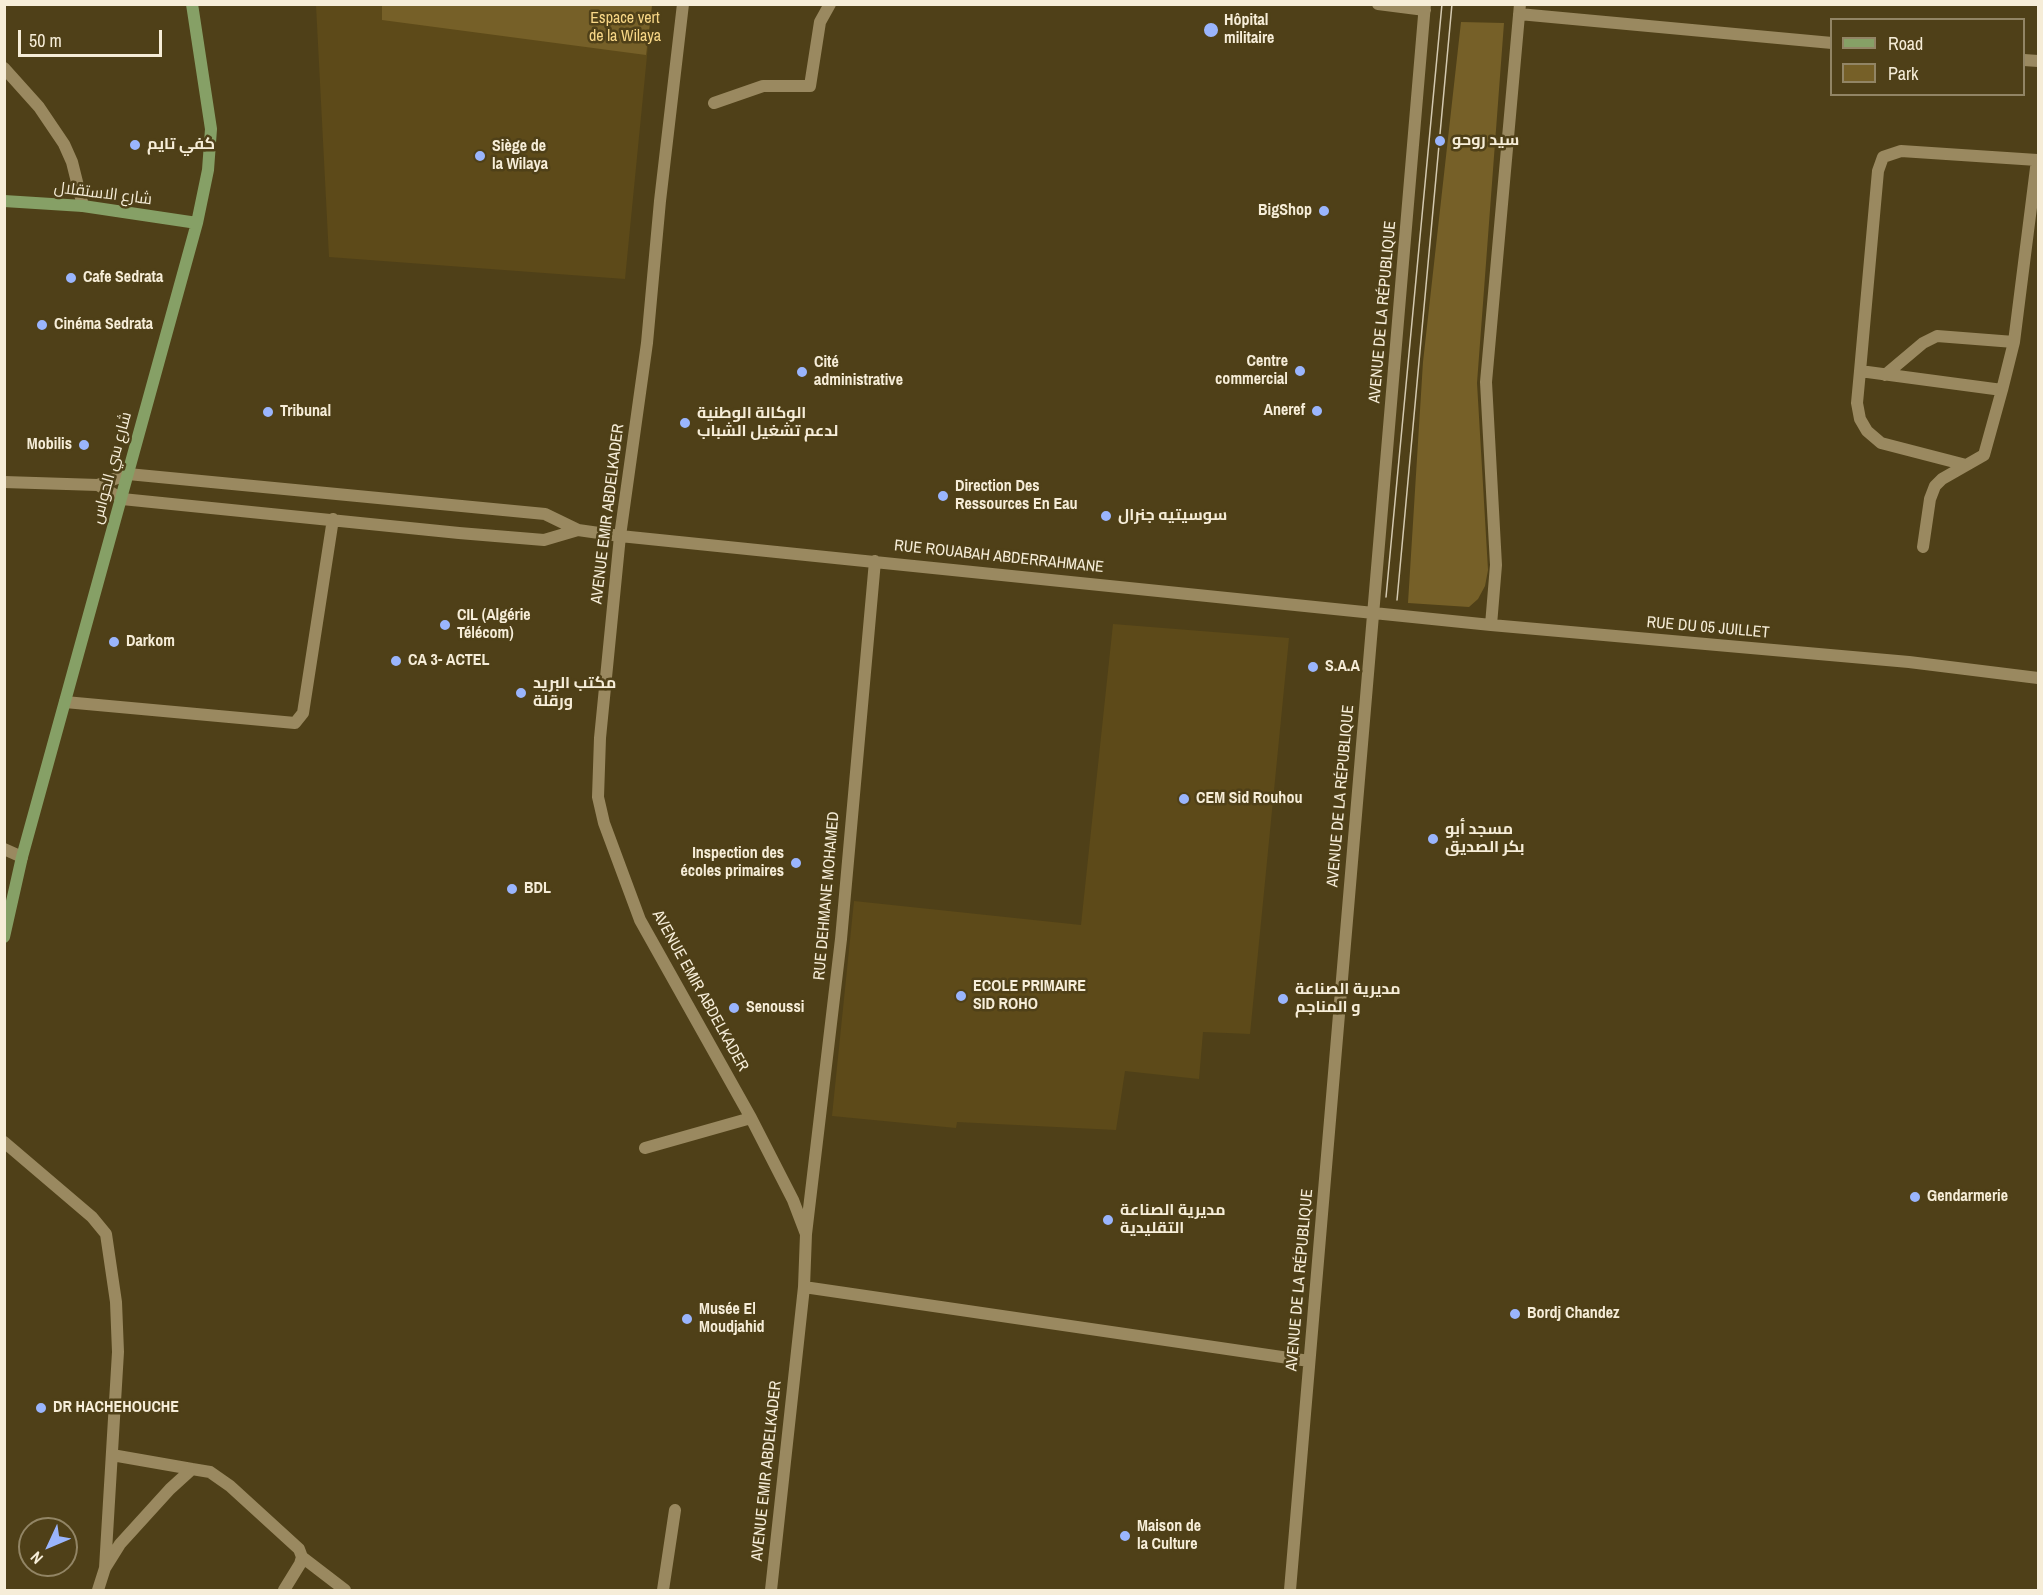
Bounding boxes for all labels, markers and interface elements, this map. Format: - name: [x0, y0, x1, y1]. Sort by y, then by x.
- park label: Espace vert de la Wilaya: [589, 9, 661, 47]
- place label: Hôpital militaire: [1224, 11, 1274, 49]
- scale bar: [21, 18, 165, 56]
- legend: [1830, 18, 2025, 96]
- marker: Hôpital militaire: [1202, 21, 1220, 39]
- text: 50 m: [29, 28, 62, 53]
- text: Road: [1888, 31, 1923, 56]
- text: Park: [1888, 61, 1918, 86]
- place label: سيد روحو: [1452, 131, 1519, 151]
- marker: سيد روحو: [1433, 134, 1447, 148]
- place label: كفي تايم: [147, 135, 215, 155]
- place label: Siège de la Wilaya: [492, 137, 548, 175]
- marker: كفي تايم: [128, 138, 142, 152]
- marker: Siège de la Wilaya: [473, 149, 487, 163]
- street label: شارع الاستقلال: [53, 178, 153, 210]
- place label: BigShop: [1258, 201, 1312, 221]
- marker: BigShop: [1317, 204, 1331, 218]
- street label: AVENUE DE LA RÉPUBLIQUE: [1365, 220, 1401, 404]
- place label: Cafe Sedrata: [83, 268, 163, 288]
- marker: Cafe Sedrata: [64, 271, 78, 285]
- place label: Cinéma Sedrata: [54, 315, 153, 335]
- marker: Cinéma Sedrata: [35, 318, 49, 332]
- place label: Centre commercial: [1215, 352, 1288, 390]
- place label: Cité administrative: [814, 353, 903, 391]
- marker: Centre commercial: [1293, 364, 1307, 378]
- marker: Cité administrative: [795, 365, 809, 379]
- place label: Aneref: [1263, 401, 1305, 421]
- place label: Tribunal: [280, 402, 331, 422]
- place label: الوكالة الوطنية لدعم تشغيل الشباب: [697, 404, 838, 442]
- marker: Aneref: [1310, 404, 1324, 418]
- marker: Tribunal: [261, 405, 275, 419]
- street label: شارع سي الحواس: [88, 410, 136, 526]
- marker: الوكالة الوطنية لدعم تشغيل الشباب: [678, 416, 692, 430]
- street label: AVENUE EMIR ABDELKADER: [587, 423, 629, 605]
- place label: Mobilis: [27, 435, 72, 455]
- marker: Mobilis: [77, 438, 91, 452]
- place label: Direction Des Ressources En Eau: [955, 477, 1078, 515]
- marker: Direction Des Ressources En Eau: [936, 489, 950, 503]
- place label: سوسيتيه جنرال: [1118, 506, 1227, 526]
- marker: سوسيتيه جنرال: [1099, 509, 1113, 523]
- street label: RUE ROUABAH ABDERRAHMANE: [893, 536, 1105, 578]
- place label: CIL (Algérie Télécom): [457, 606, 531, 644]
- street label: RUE DU 05 JUILLET: [1646, 613, 1770, 643]
- marker: CIL (Algérie Télécom): [438, 618, 452, 632]
- place label: Darkom: [126, 632, 175, 652]
- marker: Darkom: [107, 635, 121, 649]
- place label: CA 3- ACTEL: [408, 651, 490, 671]
- marker: CA 3- ACTEL: [389, 654, 403, 668]
- place label: S.A.A: [1325, 657, 1360, 677]
- marker: S.A.A: [1306, 660, 1320, 674]
- place label: مكتب البريد ورقلة: [533, 674, 616, 712]
- marker: مكتب البريد ورقلة: [514, 686, 528, 700]
- street label: AVENUE DE LA RÉPUBLIQUE: [1323, 704, 1359, 888]
- place label: CEM Sid Rouhou: [1196, 789, 1302, 809]
- marker: CEM Sid Rouhou: [1177, 792, 1191, 806]
- street label: RUE DEHMANE MOHAMED: [810, 811, 844, 981]
- place label: مسجد أبو بكر الصديق: [1445, 820, 1525, 858]
- marker: مسجد أبو بكر الصديق: [1426, 832, 1440, 846]
- place label: Inspection des écoles primaires: [680, 844, 784, 882]
- marker: Inspection des écoles primaires: [789, 856, 803, 870]
- place label: BDL: [524, 879, 551, 899]
- marker: BDL: [505, 882, 519, 896]
- street label: AVENUE EMIR ABDELKADER: [648, 907, 752, 1075]
- place label: ECOLE PRIMAIRE SID ROHO: [973, 977, 1086, 1015]
- place label: مديرية الصناعة و المناجم: [1295, 980, 1401, 1018]
- marker: ECOLE PRIMAIRE SID ROHO: [954, 989, 968, 1003]
- marker: مديرية الصناعة و المناجم: [1276, 992, 1290, 1006]
- place label: Senoussi: [746, 998, 804, 1018]
- marker: Senoussi: [727, 1001, 741, 1015]
- place label: Gendarmerie: [1927, 1187, 2008, 1207]
- street label: AVENUE DE LA RÉPUBLIQUE: [1282, 1188, 1318, 1372]
- marker: Gendarmerie: [1908, 1190, 1922, 1204]
- place label: مديرية الصناعة التقليدية: [1120, 1201, 1226, 1239]
- marker: مديرية الصناعة التقليدية: [1101, 1213, 1115, 1227]
- place label: Musée El Moudjahid: [699, 1300, 765, 1338]
- place label: Bordj Chandez: [1527, 1304, 1620, 1324]
- marker: Bordj Chandez: [1508, 1307, 1522, 1321]
- marker: Musée El Moudjahid: [680, 1312, 694, 1326]
- street label: AVENUE EMIR ABDELKADER: [748, 1380, 786, 1562]
- place label: DR HACHEHOUCHE: [53, 1398, 179, 1418]
- marker: DR HACHEHOUCHE: [34, 1401, 48, 1415]
- north arrow: [18, 1517, 78, 1577]
- place label: Maison de la Culture: [1137, 1517, 1201, 1555]
- marker: Maison de la Culture: [1118, 1529, 1132, 1543]
- text: N: [25, 1547, 48, 1569]

